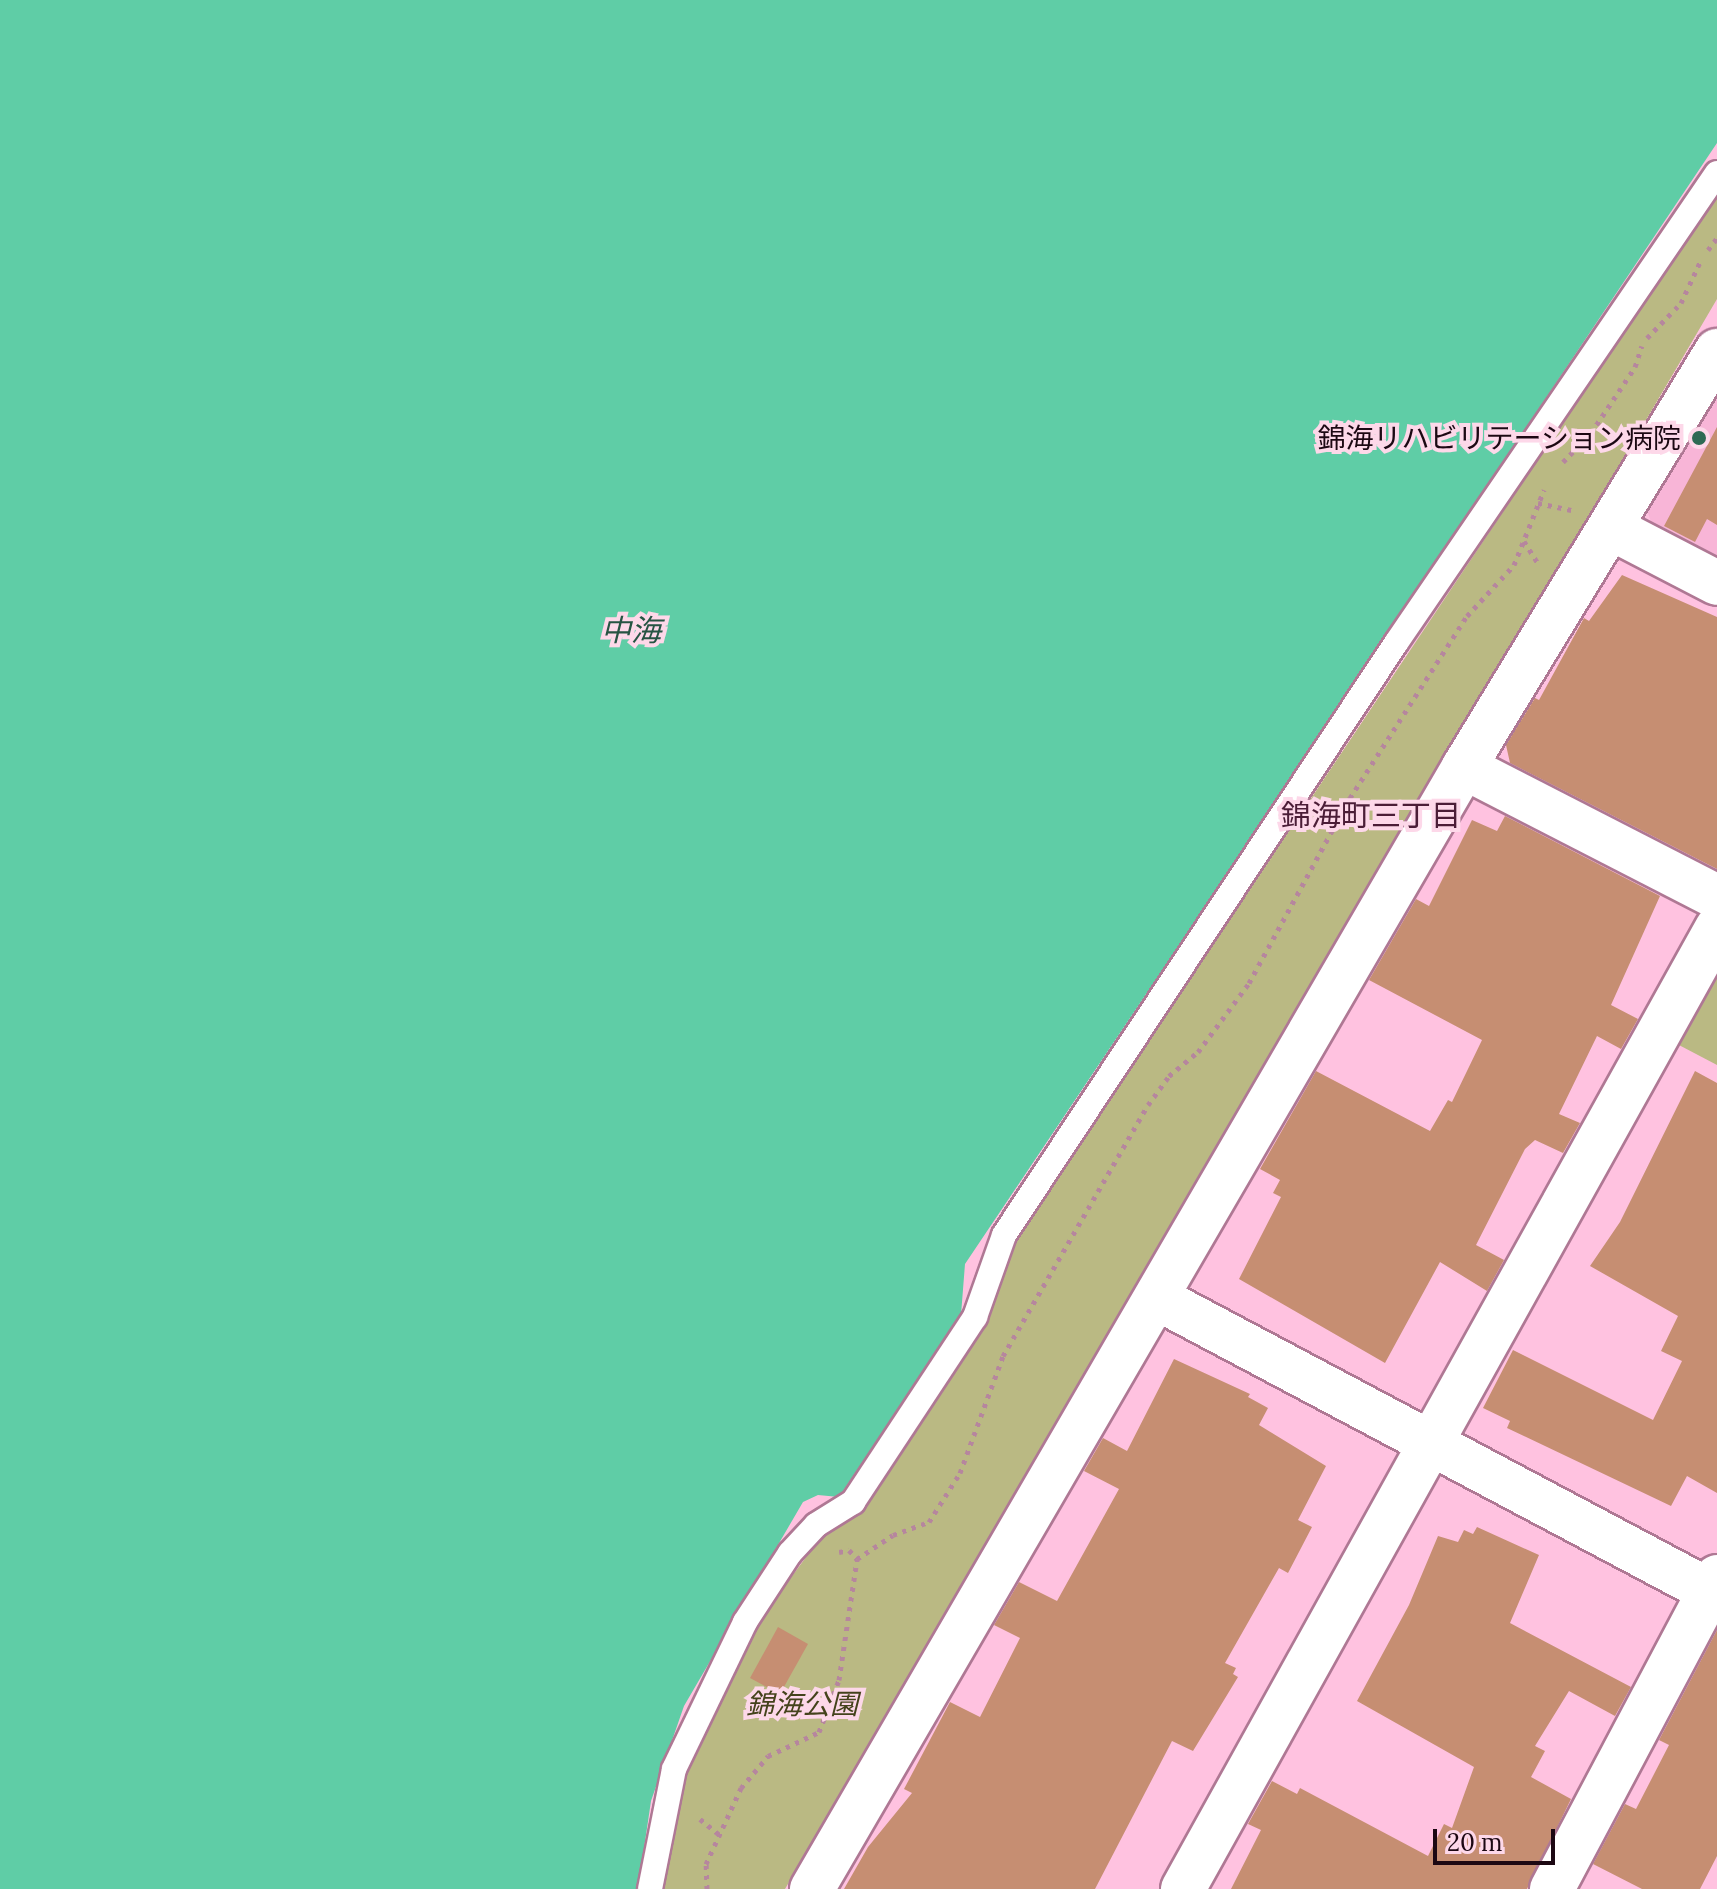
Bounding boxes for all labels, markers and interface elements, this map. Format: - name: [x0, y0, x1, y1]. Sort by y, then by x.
- place label: 錦海リハビリテーション病院: [1317, 421, 1681, 455]
- marker: 錦海リハビリテーション病院: [1688, 427, 1710, 449]
- water label: 中海: [601, 612, 661, 648]
- district label: 錦海町三丁目: [1281, 797, 1461, 833]
- park label: 錦海公園: [746, 1687, 858, 1721]
- scale bar: [1437, 1813, 1559, 1863]
- text: 20 m: [1447, 1827, 1503, 1858]

